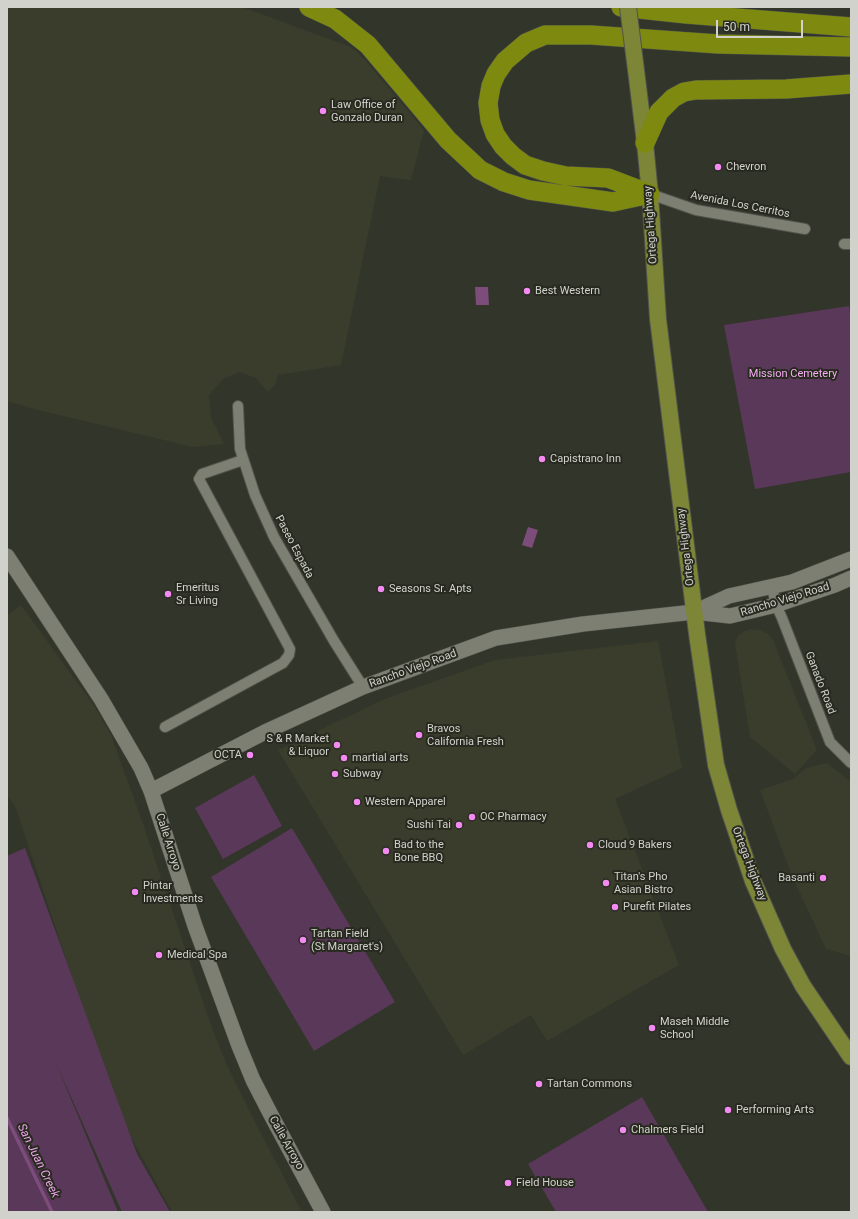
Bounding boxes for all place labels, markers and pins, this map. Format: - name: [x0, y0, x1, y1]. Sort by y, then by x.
- place label: Law Office of Gonzalo Duran: [331, 98, 403, 124]
- marker: Law Office of Gonzalo Duran: [318, 106, 328, 116]
- place label: Chevron: [726, 160, 766, 174]
- marker: Chevron: [713, 162, 723, 172]
- place label: Best Western: [535, 284, 600, 298]
- marker: Best Western: [522, 286, 532, 296]
- place label: Capistrano Inn: [550, 452, 621, 466]
- marker: Capistrano Inn: [537, 454, 547, 464]
- place label: Emeritus Sr Living: [176, 581, 219, 607]
- place label: Seasons Sr. Apts: [389, 582, 472, 596]
- marker: Seasons Sr. Apts: [376, 584, 386, 594]
- marker: Emeritus Sr Living: [163, 589, 173, 599]
- place label: Bravos California Fresh: [427, 722, 504, 748]
- marker: Bravos California Fresh: [414, 730, 424, 740]
- place label: S & R Market & Liquor: [266, 732, 329, 758]
- marker: S & R Market & Liquor: [332, 740, 342, 750]
- place label: OCTA: [214, 748, 242, 762]
- marker: OCTA: [245, 750, 255, 760]
- place label: martial arts: [352, 751, 409, 765]
- marker: martial arts: [339, 753, 349, 763]
- place label: Subway: [343, 767, 381, 781]
- marker: Subway: [330, 769, 340, 779]
- place label: Western Apparel: [365, 795, 446, 809]
- marker: Western Apparel: [352, 797, 362, 807]
- place label: OC Pharmacy: [480, 810, 547, 824]
- marker: OC Pharmacy: [467, 812, 477, 822]
- place label: Sushi Tai: [407, 818, 451, 832]
- marker: Sushi Tai: [454, 820, 464, 830]
- place label: Bad to the Bone BBQ: [394, 838, 444, 864]
- place label: Cloud 9 Bakers: [598, 838, 672, 852]
- marker: Cloud 9 Bakers: [585, 840, 595, 850]
- marker: Bad to the Bone BBQ: [381, 846, 391, 856]
- place label: Titan's Pho Asian Bistro: [614, 870, 673, 896]
- place label: Basanti: [778, 871, 815, 885]
- marker: Basanti: [818, 873, 828, 883]
- marker: Titan's Pho Asian Bistro: [601, 878, 611, 888]
- place label: Pintar Investments: [143, 879, 203, 905]
- marker: Pintar Investments: [130, 887, 140, 897]
- place label: Purefit Pilates: [623, 900, 691, 914]
- marker: Purefit Pilates: [610, 902, 620, 912]
- place label: Tartan Field (St Margaret's): [311, 927, 383, 953]
- marker: Tartan Field (St Margaret's): [298, 935, 308, 945]
- place label: Medical Spa: [167, 948, 227, 962]
- marker: Medical Spa: [154, 950, 164, 960]
- place label: Maseh Middle School: [660, 1015, 729, 1041]
- marker: Maseh Middle School: [647, 1023, 657, 1033]
- place label: Tartan Commons: [547, 1077, 632, 1091]
- marker: Tartan Commons: [534, 1079, 544, 1089]
- place label: Performing Arts: [736, 1103, 814, 1117]
- marker: Performing Arts: [723, 1105, 733, 1115]
- place label: Chalmers Field: [631, 1123, 704, 1137]
- marker: Chalmers Field: [618, 1125, 628, 1135]
- place label: Field House: [516, 1176, 574, 1190]
- marker: Field House: [503, 1178, 513, 1188]

